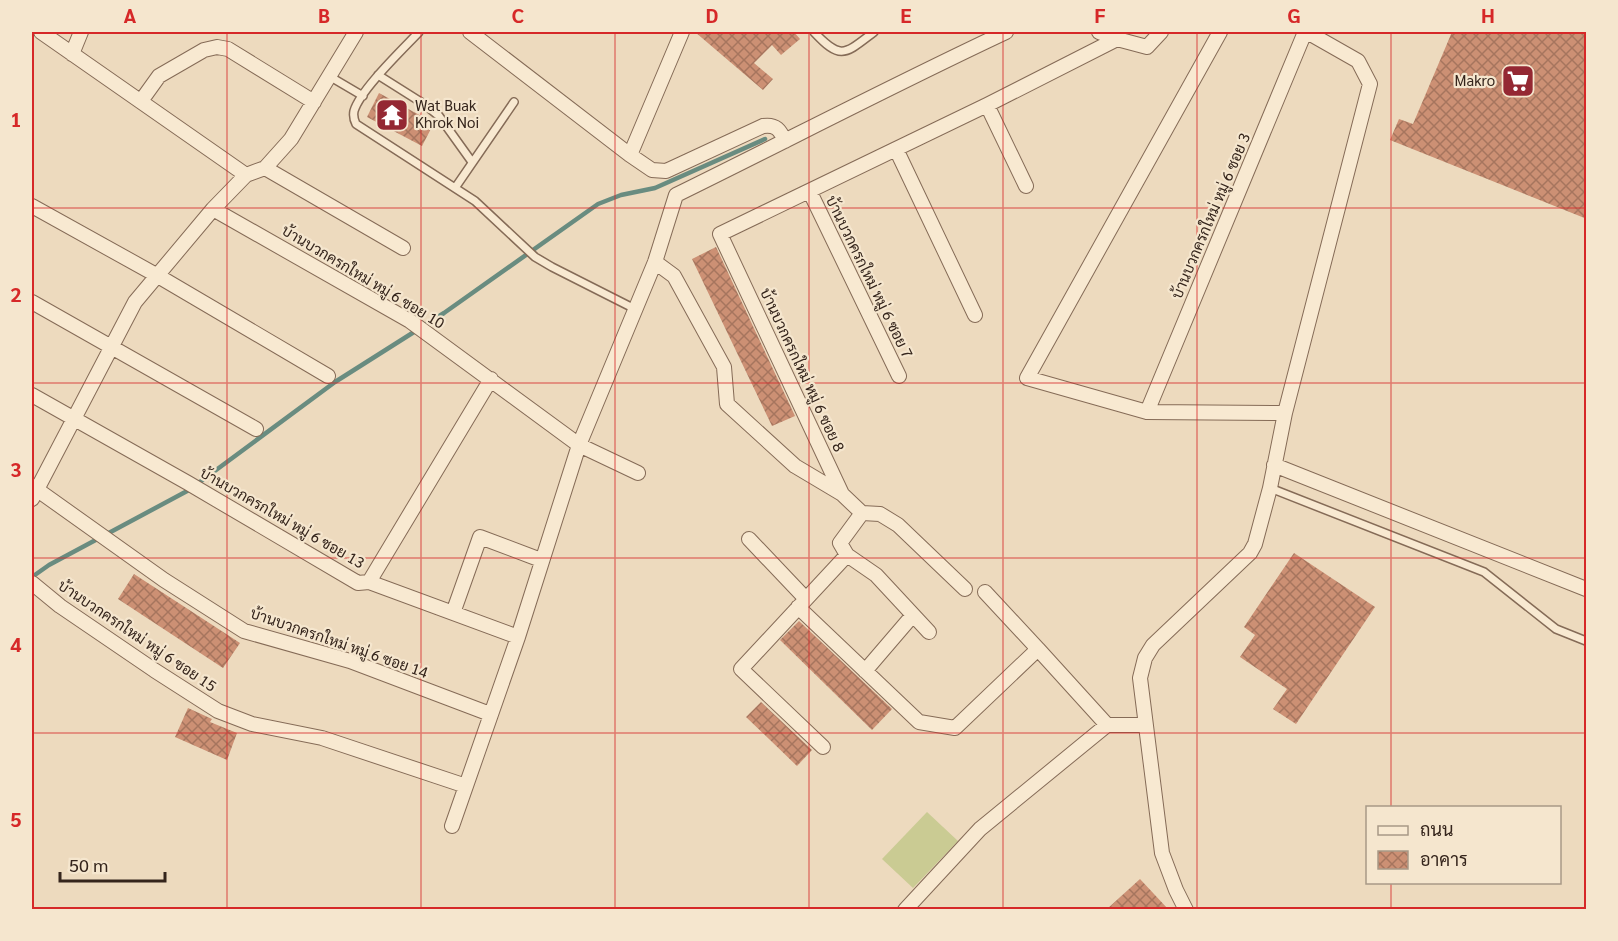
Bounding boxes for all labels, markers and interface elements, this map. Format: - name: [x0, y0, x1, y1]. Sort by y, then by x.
- text: A: [124, 2, 137, 28]
- text: B: [318, 2, 330, 28]
- text: C: [512, 2, 524, 28]
- text: D: [706, 2, 719, 28]
- text: E: [900, 2, 912, 28]
- text: F: [1094, 2, 1106, 28]
- text: G: [1287, 2, 1301, 28]
- text: H: [1481, 2, 1495, 28]
- supermarket icon: Makro: [1500, 63, 1536, 99]
- place label: Makro: [1455, 70, 1495, 89]
- place label: Wat Buak Khrok Noi: [415, 95, 479, 131]
- temple icon: Wat Buak Khrok Noi: [374, 97, 410, 133]
- text: 1: [10, 106, 22, 132]
- street label: บ้านบวกครกใหม่ หมู่ 6 ซอย 3: [1166, 130, 1255, 302]
- street label: บ้านบวกครกใหม่ หมู่ 6 ซอย 7: [821, 192, 918, 362]
- street label: บ้านบวกครกใหม่ หมู่ 6 ซอย 10: [278, 220, 449, 334]
- text: 2: [10, 281, 22, 307]
- street label: บ้านบวกครกใหม่ หมู่ 6 ซอย 8: [755, 285, 850, 455]
- text: 3: [10, 456, 22, 482]
- street label: บ้านบวกครกใหม่ หมู่ 6 ซอย 13: [196, 462, 368, 573]
- street label: บ้านบวกครกใหม่ หมู่ 6 ซอย 15: [54, 575, 220, 696]
- street label: บ้านบวกครกใหม่ หมู่ 6 ซอย 14: [248, 602, 431, 683]
- text: 4: [10, 631, 22, 657]
- text: 5: [10, 806, 22, 832]
- legend: [1366, 806, 1561, 884]
- text: ถนน: [1420, 817, 1453, 840]
- scale bar: [60, 845, 165, 883]
- text: อาคาร: [1420, 847, 1468, 870]
- text: 50 m: [69, 853, 108, 876]

